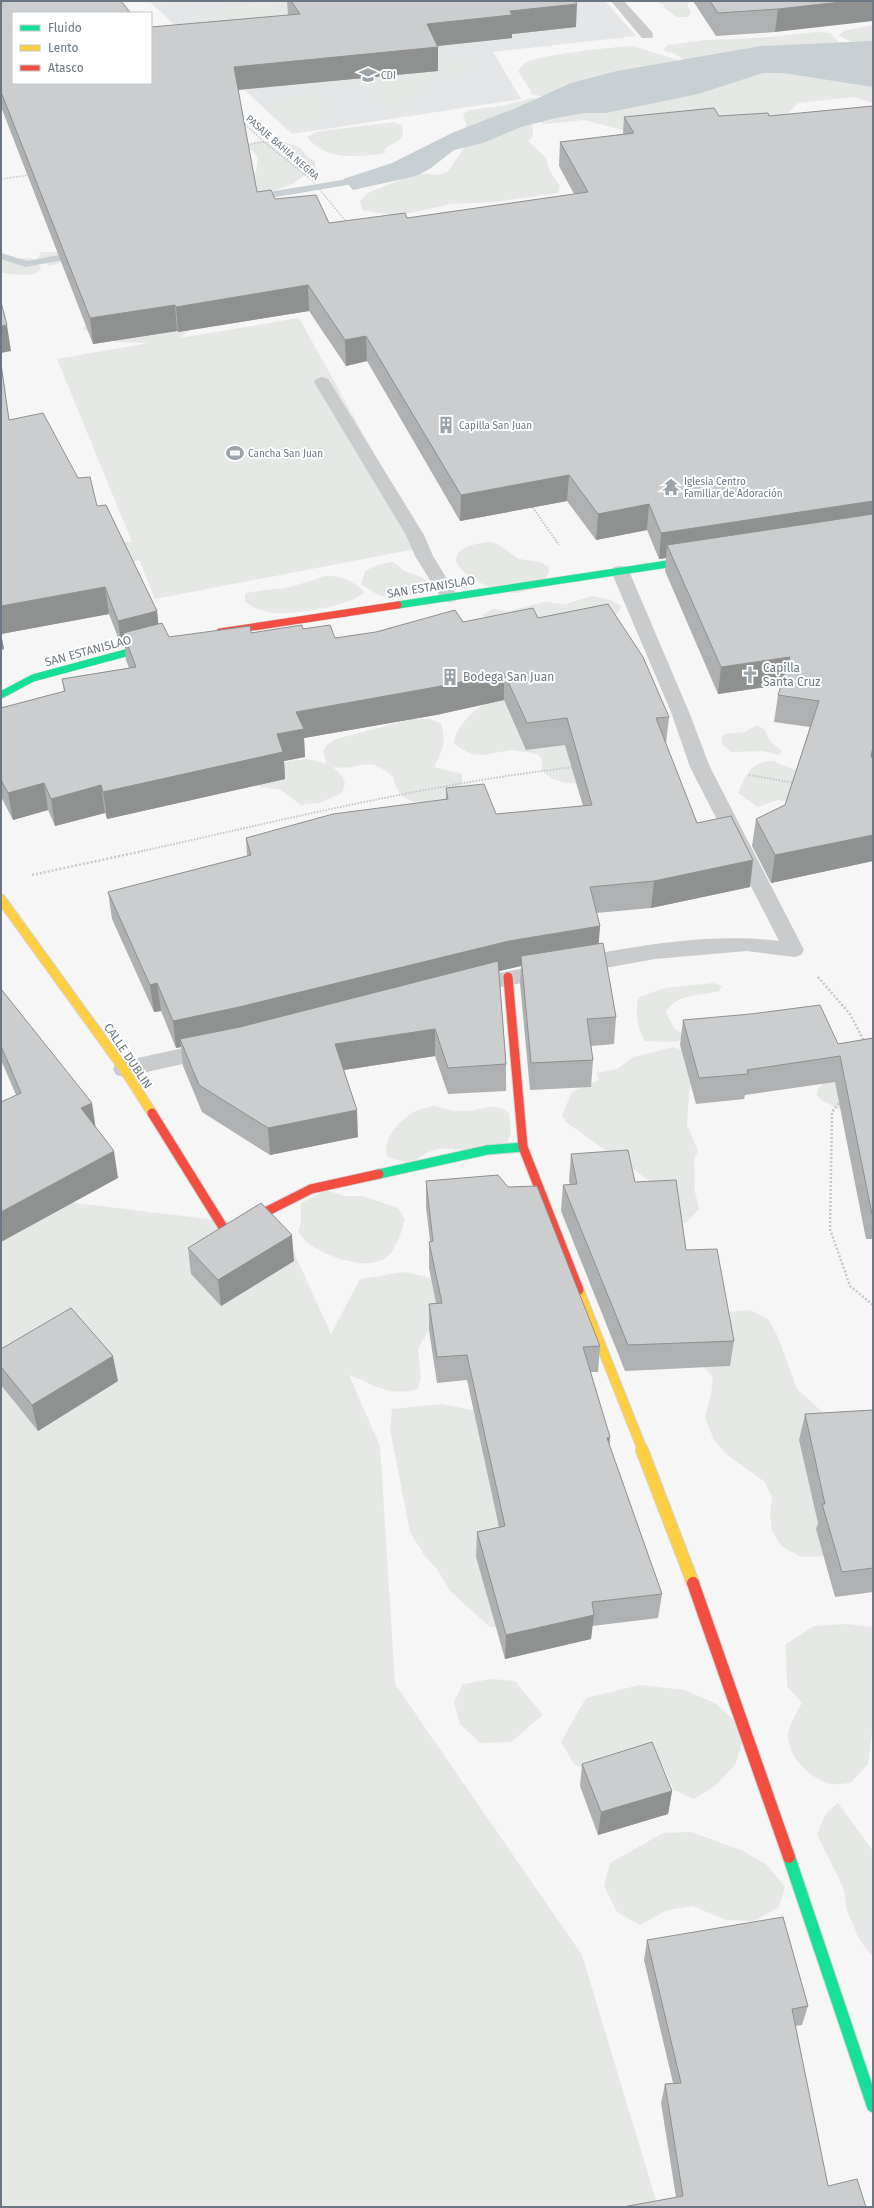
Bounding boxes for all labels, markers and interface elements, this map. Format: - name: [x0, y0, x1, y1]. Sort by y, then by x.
- legend: [12, 12, 152, 84]
- text: Fluido: [48, 21, 82, 35]
- text: Lento: [48, 41, 78, 55]
- text: Atasco: [48, 61, 84, 75]
- school or university icon: CDI: [358, 65, 378, 85]
- place label: CDI: [381, 70, 396, 82]
- street label: PASAJE BAHIA NEGRA: [243, 113, 322, 183]
- building icon: Capilla San Juan: [436, 415, 456, 435]
- place label: Capilla San Juan: [459, 420, 532, 432]
- sports icon: Cancha San Juan: [225, 443, 245, 463]
- place label: Cancha San Juan: [248, 448, 323, 460]
- place label: Iglesia Centro Familiar de Adoración: [684, 476, 783, 500]
- temple icon: Iglesia Centro Familiar de Adoración: [661, 477, 681, 497]
- street label: SAN ESTANISLAO: [386, 573, 476, 601]
- street label: SAN ESTANISLAO: [43, 633, 133, 669]
- place label: Capilla Santa Cruz: [763, 661, 820, 689]
- church icon: Capilla Santa Cruz: [740, 665, 760, 685]
- building icon: Bodega San Juan: [440, 667, 460, 687]
- place label: Bodega San Juan: [463, 670, 554, 684]
- street label: CALLE DUBLIN: [101, 1021, 155, 1091]

